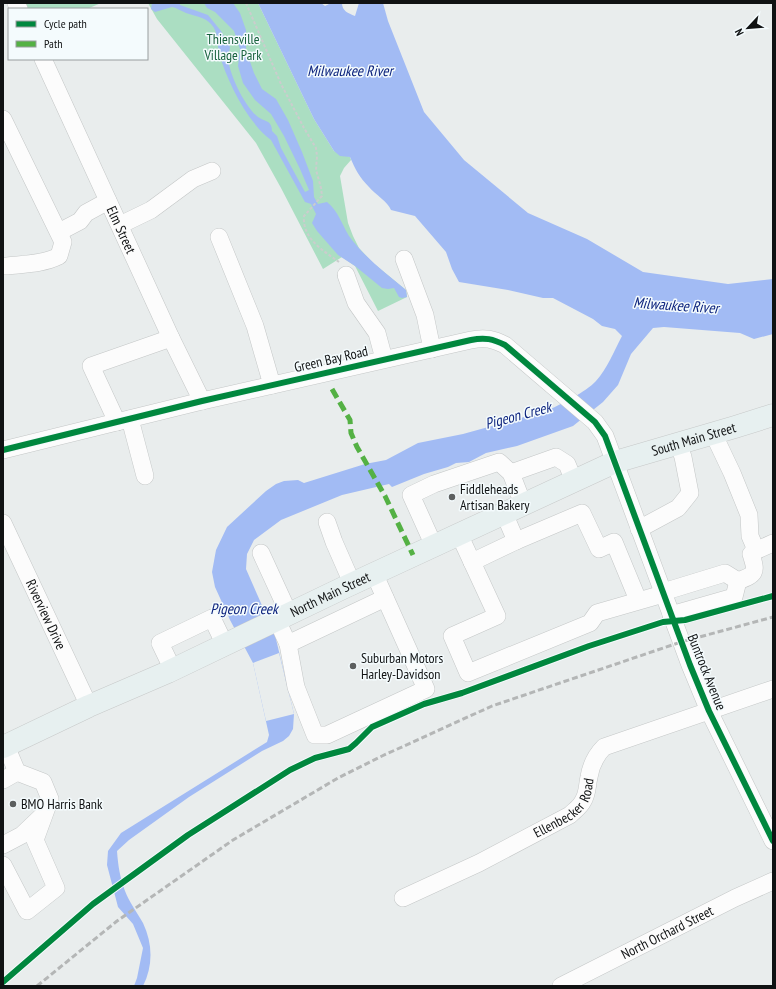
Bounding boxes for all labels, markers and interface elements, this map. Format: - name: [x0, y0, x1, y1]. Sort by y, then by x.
- legend: [8, 8, 148, 60]
- north arrow: [728, 8, 768, 48]
- text: Cycle path: [44, 16, 87, 31]
- text: N: [731, 27, 747, 38]
- park label: Thiensville Village Park: [203, 30, 262, 64]
- text: Path: [44, 36, 62, 51]
- water label: Milwaukee River: [307, 61, 395, 80]
- street label: Elm Street: [103, 203, 140, 257]
- water label: Milwaukee River: [633, 293, 721, 318]
- street label: Green Bay Road: [292, 342, 370, 376]
- water label: Pigeon Creek: [483, 397, 555, 433]
- street label: South Main Street: [649, 418, 738, 460]
- place label: Fiddleheads Artisan Bakery: [460, 480, 530, 514]
- marker: Fiddleheads Artisan Bakery: [447, 492, 457, 502]
- street label: North Main Street: [287, 568, 373, 621]
- street label: Riverview Drive: [22, 576, 70, 653]
- water label: Pigeon Creek: [210, 599, 280, 618]
- street label: Buntrock Avenue: [684, 631, 731, 713]
- place label: Suburban Motors Harley-Davidson: [361, 649, 443, 683]
- marker: Suburban Motors Harley-Davidson: [348, 661, 358, 671]
- street label: Ellenbecker Road: [530, 777, 598, 842]
- place label: BMO Harris Bank: [21, 795, 103, 813]
- marker: BMO Harris Bank: [8, 799, 18, 809]
- street label: North Orchard Street: [618, 901, 716, 963]

